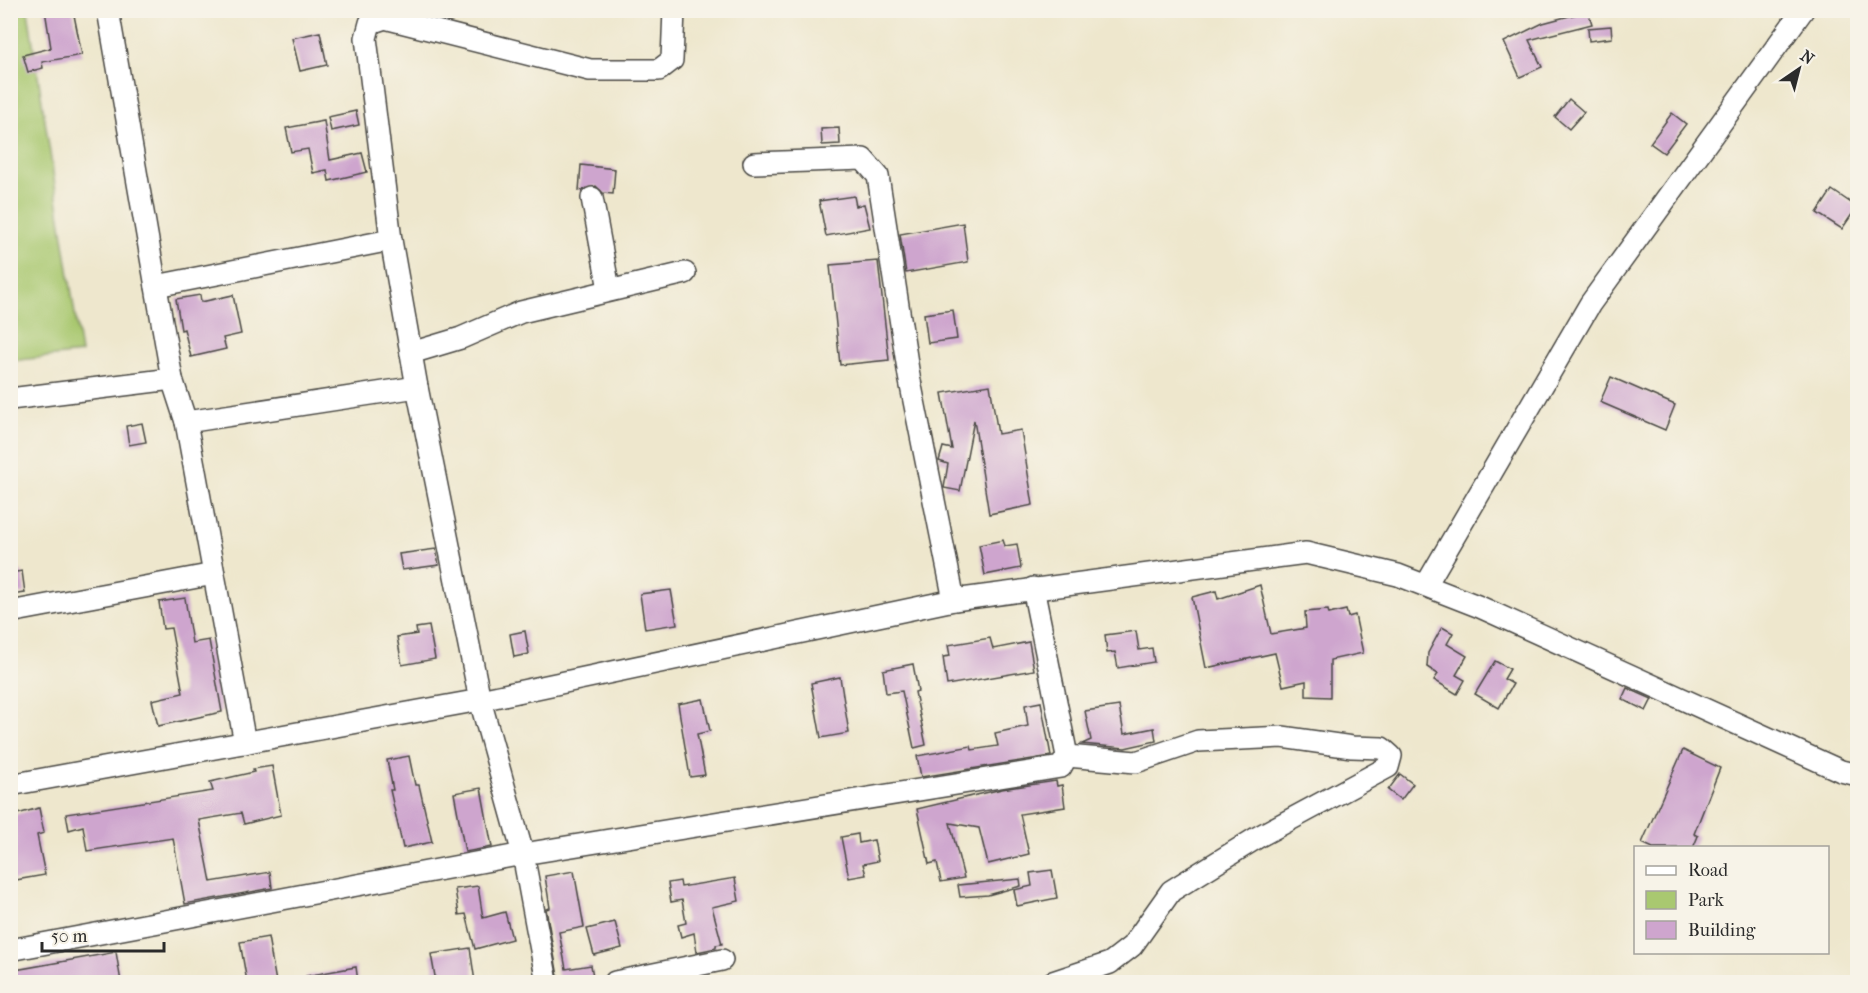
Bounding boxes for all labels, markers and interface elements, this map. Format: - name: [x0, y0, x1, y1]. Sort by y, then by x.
- north arrow: [1769, 39, 1829, 99]
- text: N: [1797, 46, 1818, 69]
- legend: [1634, 846, 1829, 954]
- text: Road: [1688, 860, 1728, 881]
- text: Park: [1688, 890, 1725, 911]
- scale bar: [42, 915, 164, 953]
- text: Building: [1688, 920, 1756, 941]
- text: 50 m: [51, 926, 88, 947]

